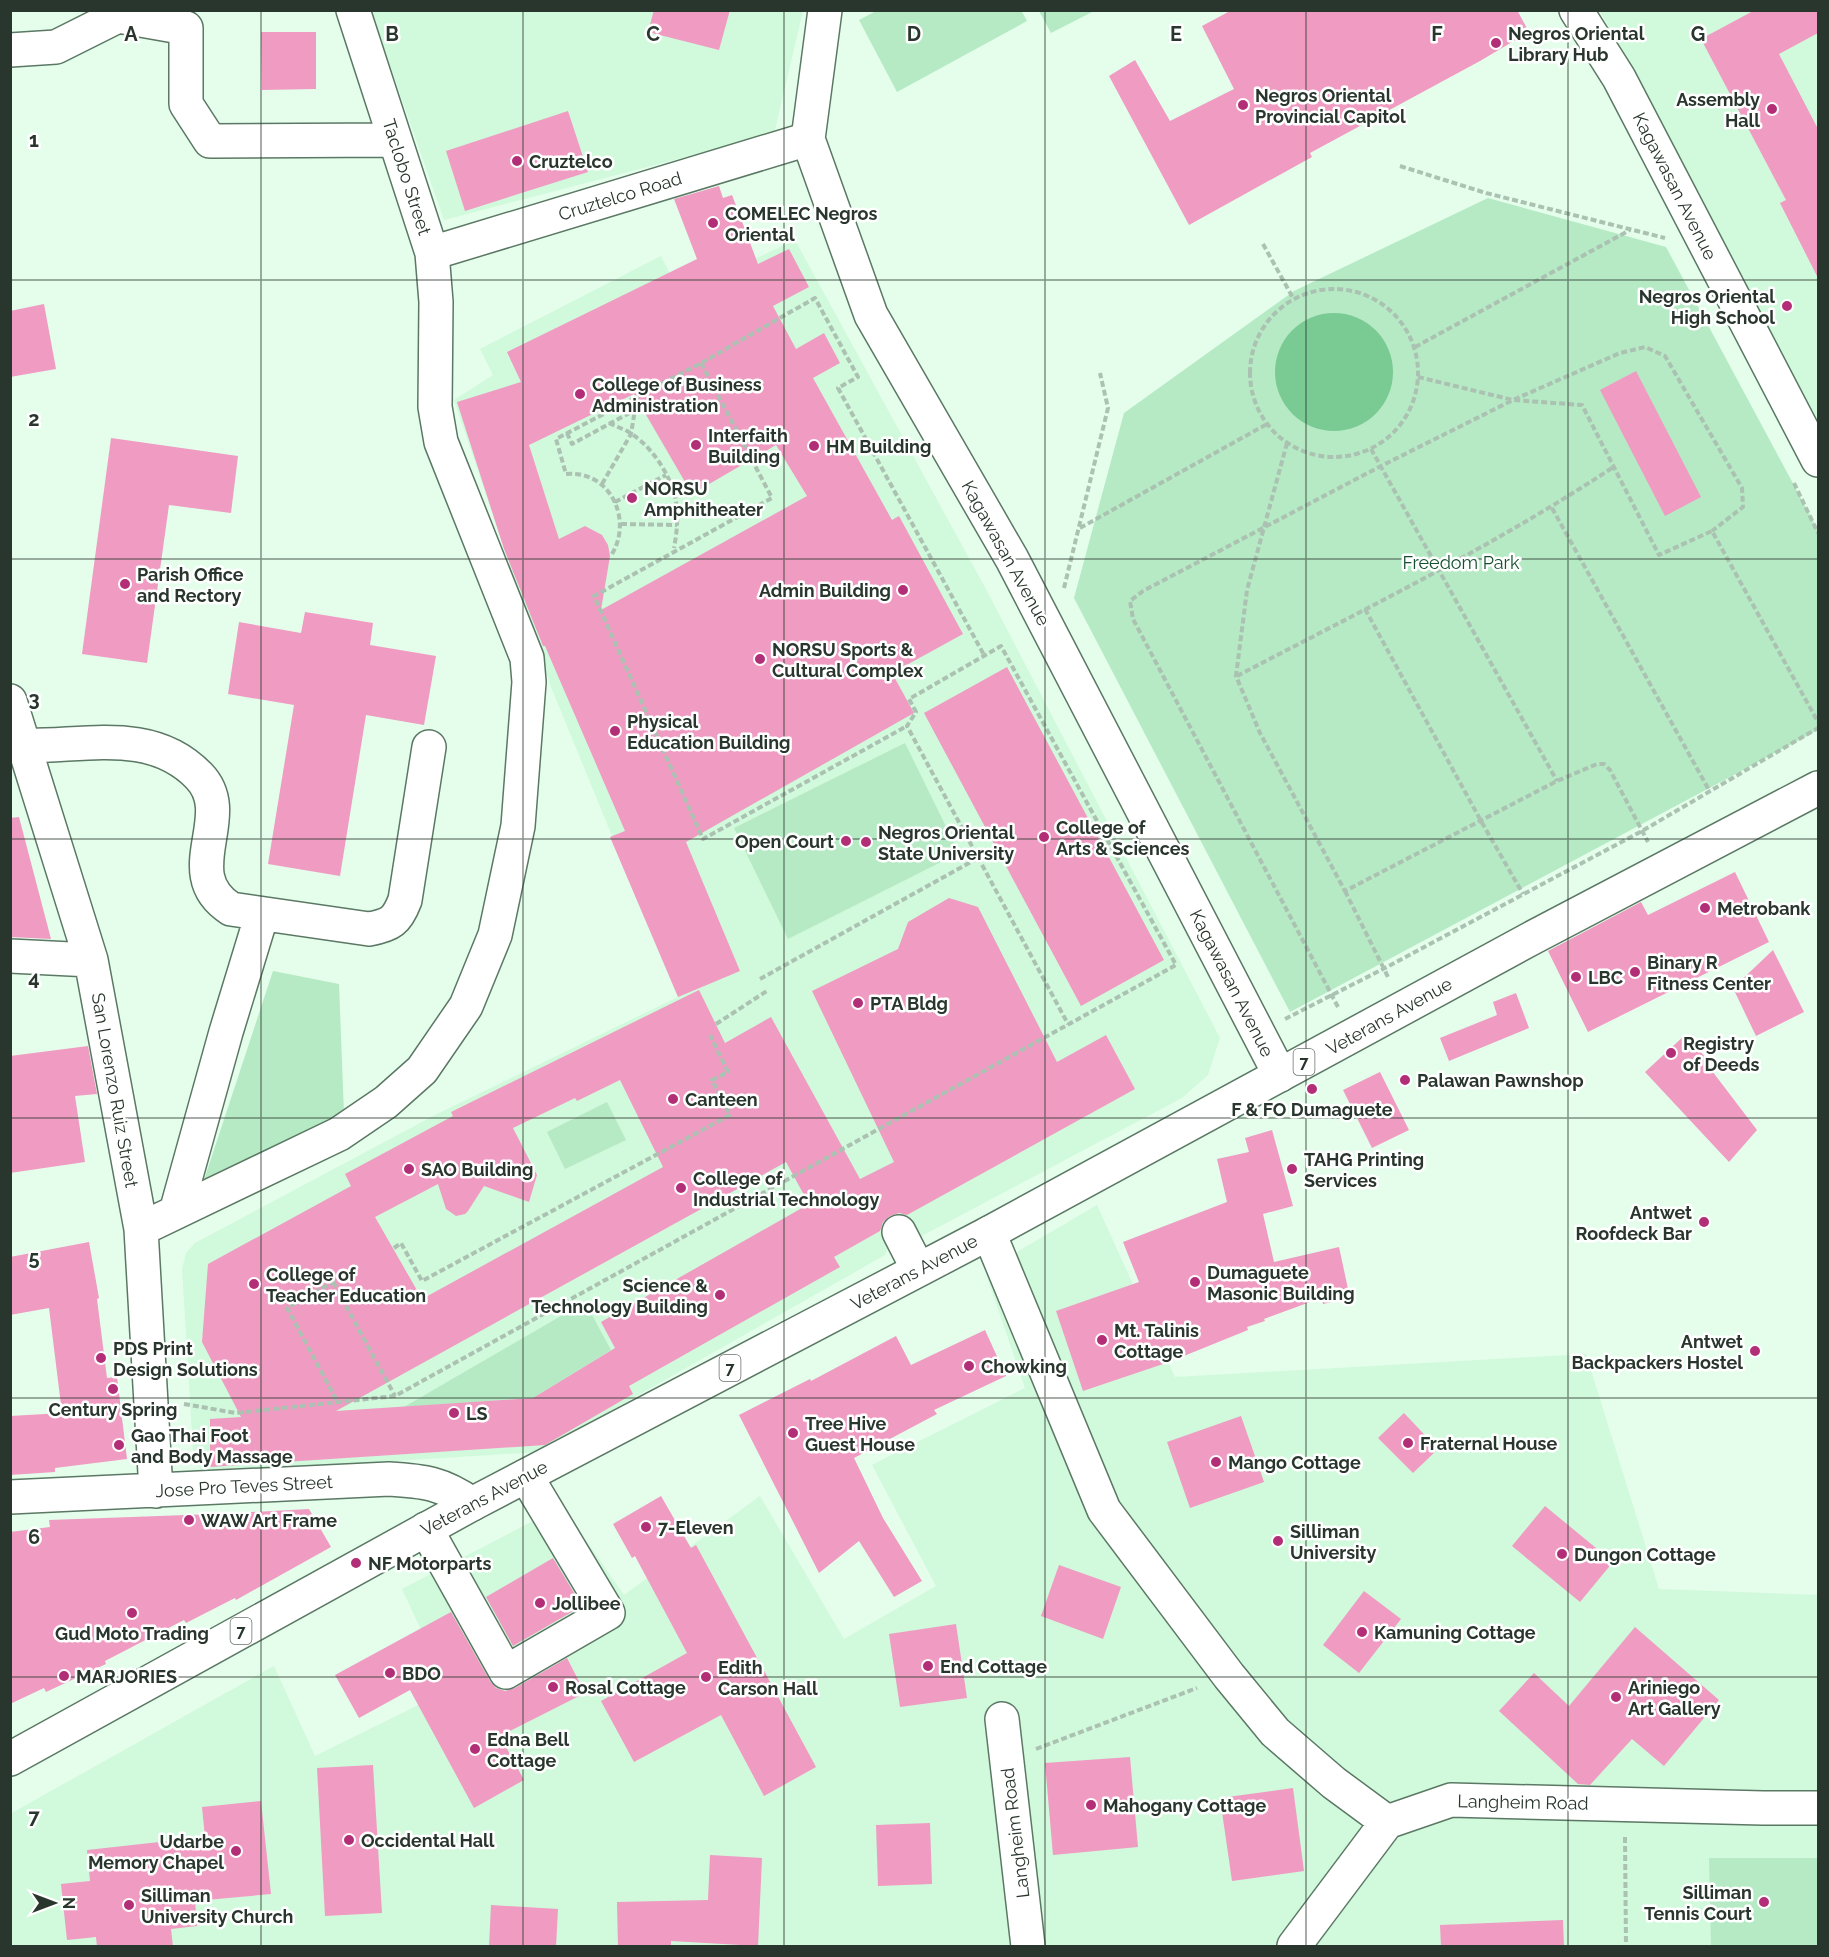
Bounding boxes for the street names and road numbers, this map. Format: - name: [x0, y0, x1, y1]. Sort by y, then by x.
- street label: Kagawasan Avenue: [1629, 109, 1721, 264]
- street label: Taclobo Street: [378, 116, 436, 238]
- street label: Cruztelco Road: [556, 167, 684, 225]
- street label: Kagawasan Avenue: [957, 477, 1055, 629]
- street label: Kagawasan Avenue: [1186, 906, 1278, 1061]
- street label: Veterans Avenue: [1323, 973, 1456, 1059]
- street label: San Lorenzo Ruiz Street: [88, 991, 142, 1189]
- road number: 7: [1294, 1049, 1314, 1075]
- street label: Veterans Avenue: [847, 1230, 981, 1314]
- road number: 7: [720, 1355, 740, 1381]
- street label: Veterans Avenue: [417, 1456, 551, 1540]
- street label: Jose Pro Teves Street: [155, 1471, 333, 1501]
- road number: 7: [230, 1618, 252, 1644]
- street label: Langheim Road: [997, 1767, 1033, 1899]
- street label: Langheim Road: [1457, 1790, 1589, 1814]

